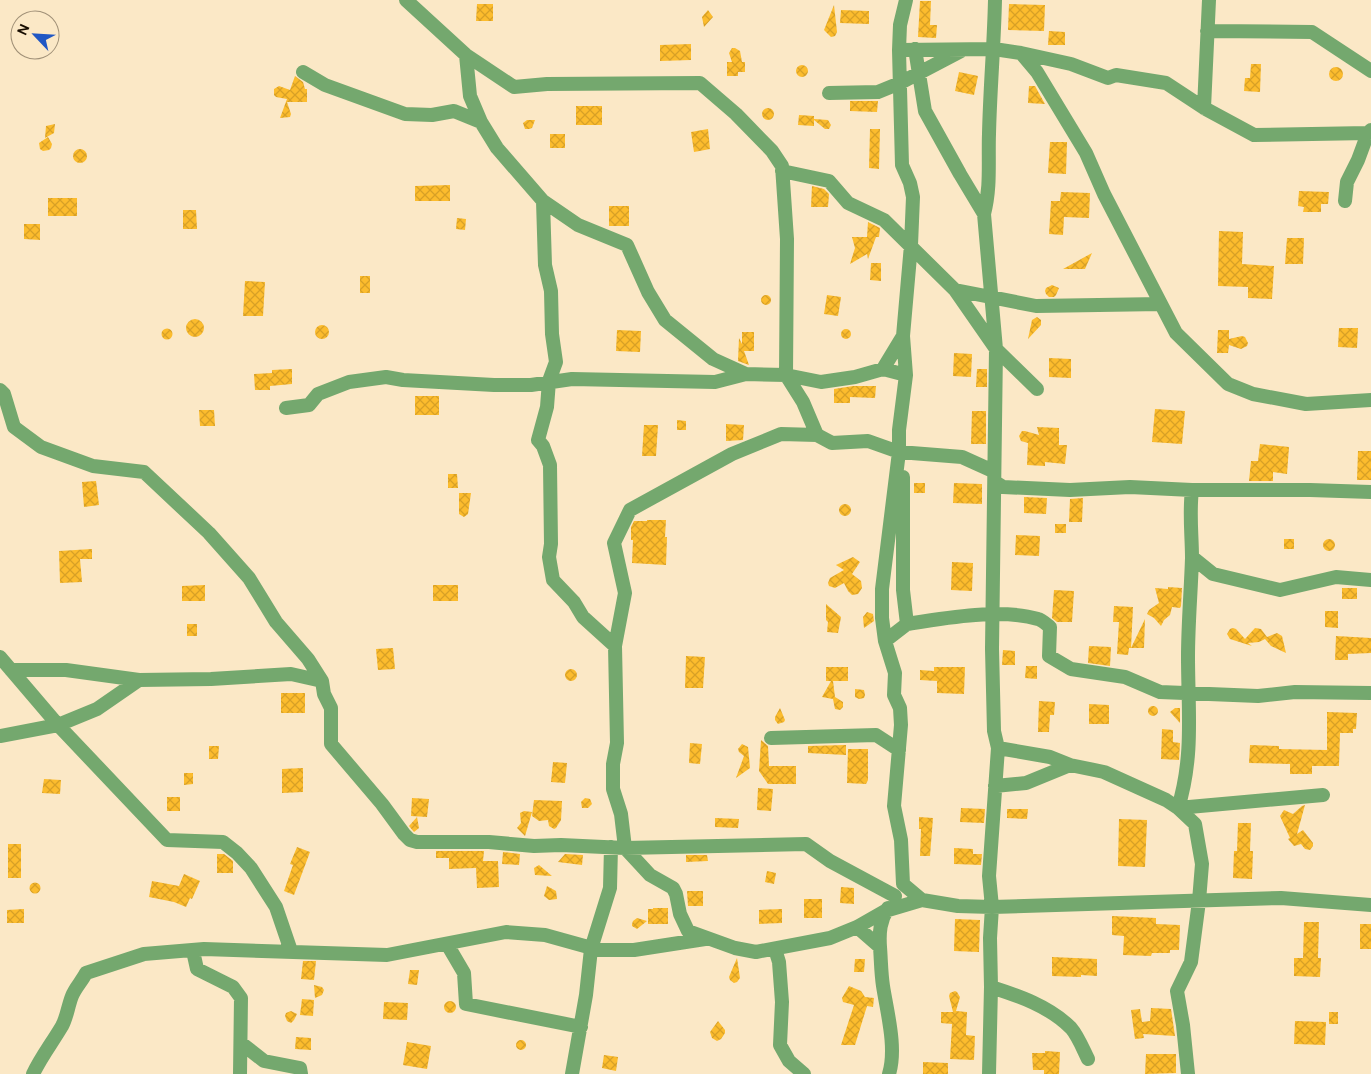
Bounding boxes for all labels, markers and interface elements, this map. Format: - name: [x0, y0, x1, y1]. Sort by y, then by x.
- north arrow: [10, 10, 60, 60]
- text: N: [13, 21, 34, 38]

